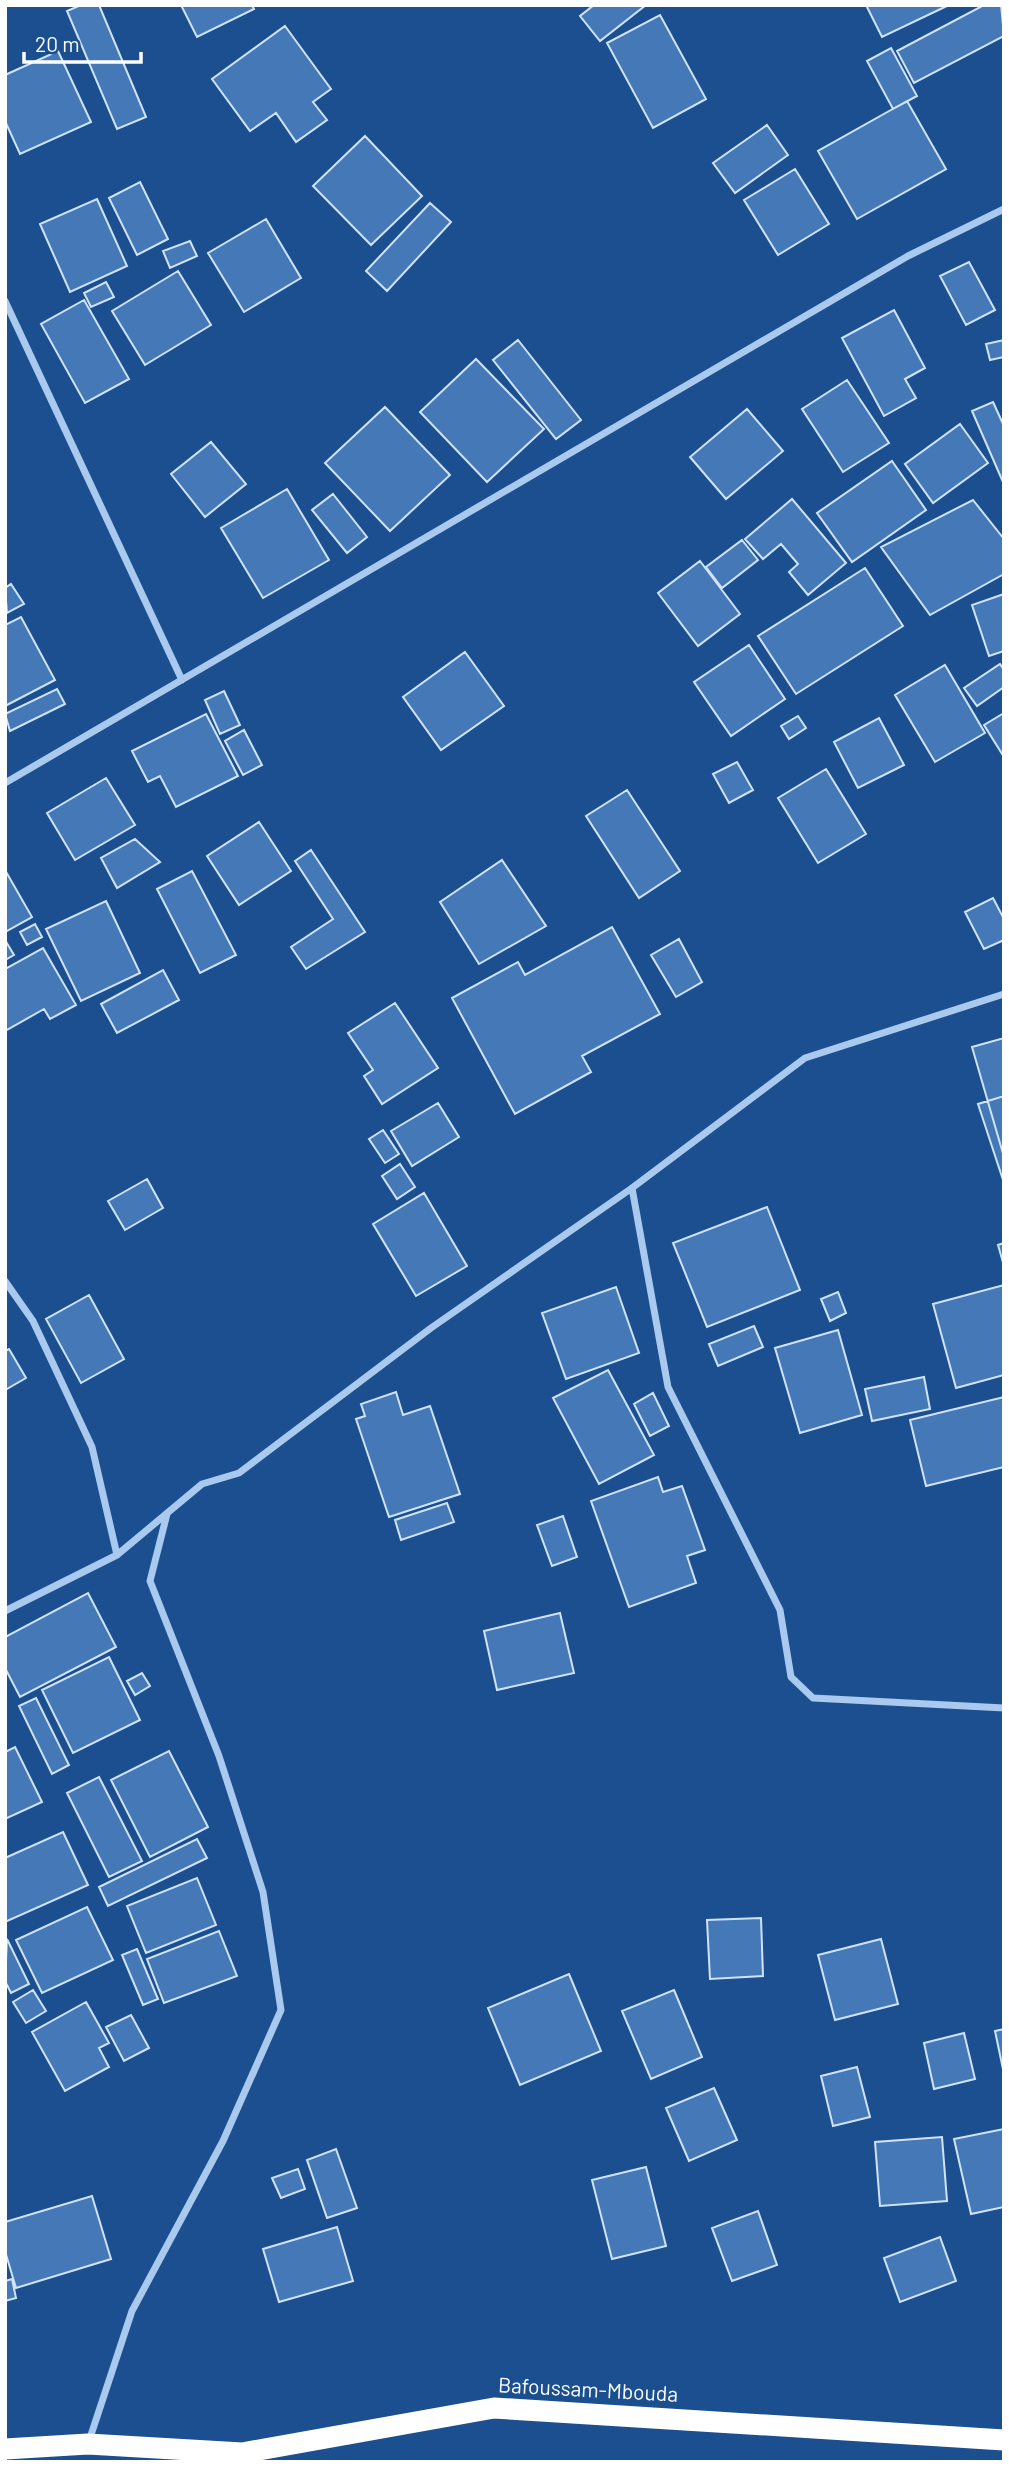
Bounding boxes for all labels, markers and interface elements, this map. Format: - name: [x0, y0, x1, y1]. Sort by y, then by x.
- scale bar: [24, 21, 142, 65]
- text: 20 m: [35, 31, 80, 56]
- street label: Bafoussam-Mbouda: [497, 2371, 679, 2406]

